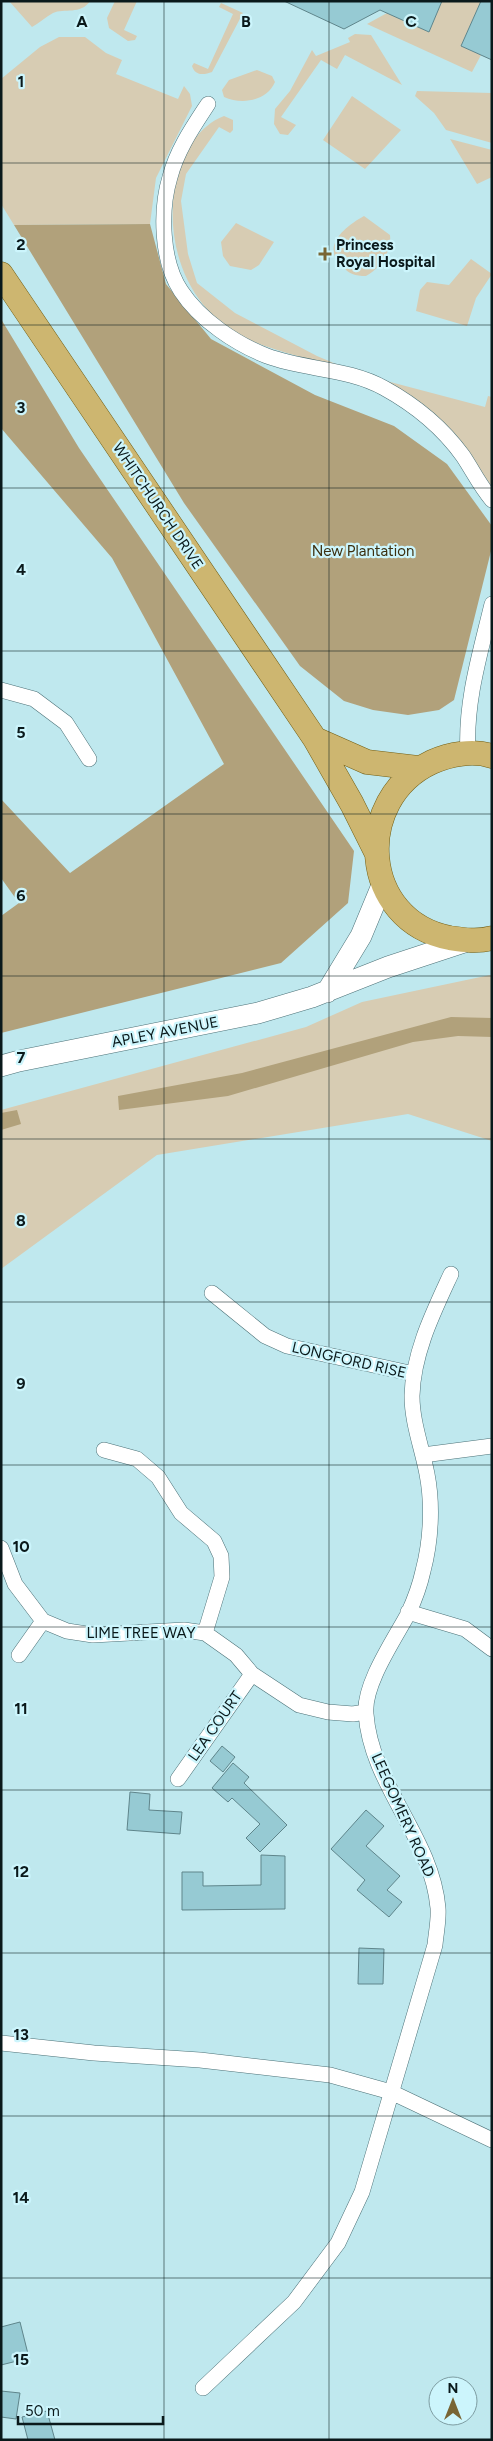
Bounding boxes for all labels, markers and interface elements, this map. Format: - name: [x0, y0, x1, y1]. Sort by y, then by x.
- text: A: [76, 12, 88, 31]
- text: B: [241, 12, 251, 31]
- text: C: [405, 12, 417, 31]
- text: 1: [18, 72, 24, 91]
- text: 2: [16, 235, 26, 254]
- place label: Princess Royal Hospital: [336, 236, 435, 271]
- marker: Princess Royal Hospital: [318, 247, 332, 261]
- text: 3: [17, 398, 26, 417]
- street label: WHITCHURCH DRIVE: [109, 439, 207, 573]
- park label: New Plantation: [312, 542, 414, 560]
- text: 4: [16, 560, 26, 579]
- text: 5: [16, 723, 26, 742]
- text: 6: [16, 886, 26, 905]
- street label: APLEY AVENUE: [110, 1013, 220, 1051]
- text: 7: [17, 1048, 26, 1067]
- text: 8: [16, 1211, 26, 1230]
- street label: LONGFORD RISE: [290, 1338, 408, 1382]
- text: 9: [16, 1374, 26, 1393]
- text: 10: [12, 1537, 30, 1556]
- street label: LIME TREE WAY: [86, 1624, 196, 1642]
- street label: LEA COURT: [184, 1687, 246, 1764]
- text: 11: [14, 1699, 28, 1718]
- street label: LEEGOMERY ROAD: [368, 1750, 438, 1880]
- text: 12: [13, 1862, 29, 1881]
- text: 13: [13, 2025, 29, 2044]
- text: 14: [13, 2188, 29, 2207]
- text: 15: [13, 2350, 29, 2369]
- north arrow: [428, 2376, 478, 2426]
- text: N: [448, 2380, 458, 2397]
- scale bar: [18, 2394, 162, 2426]
- text: 50 m: [25, 2402, 60, 2420]

